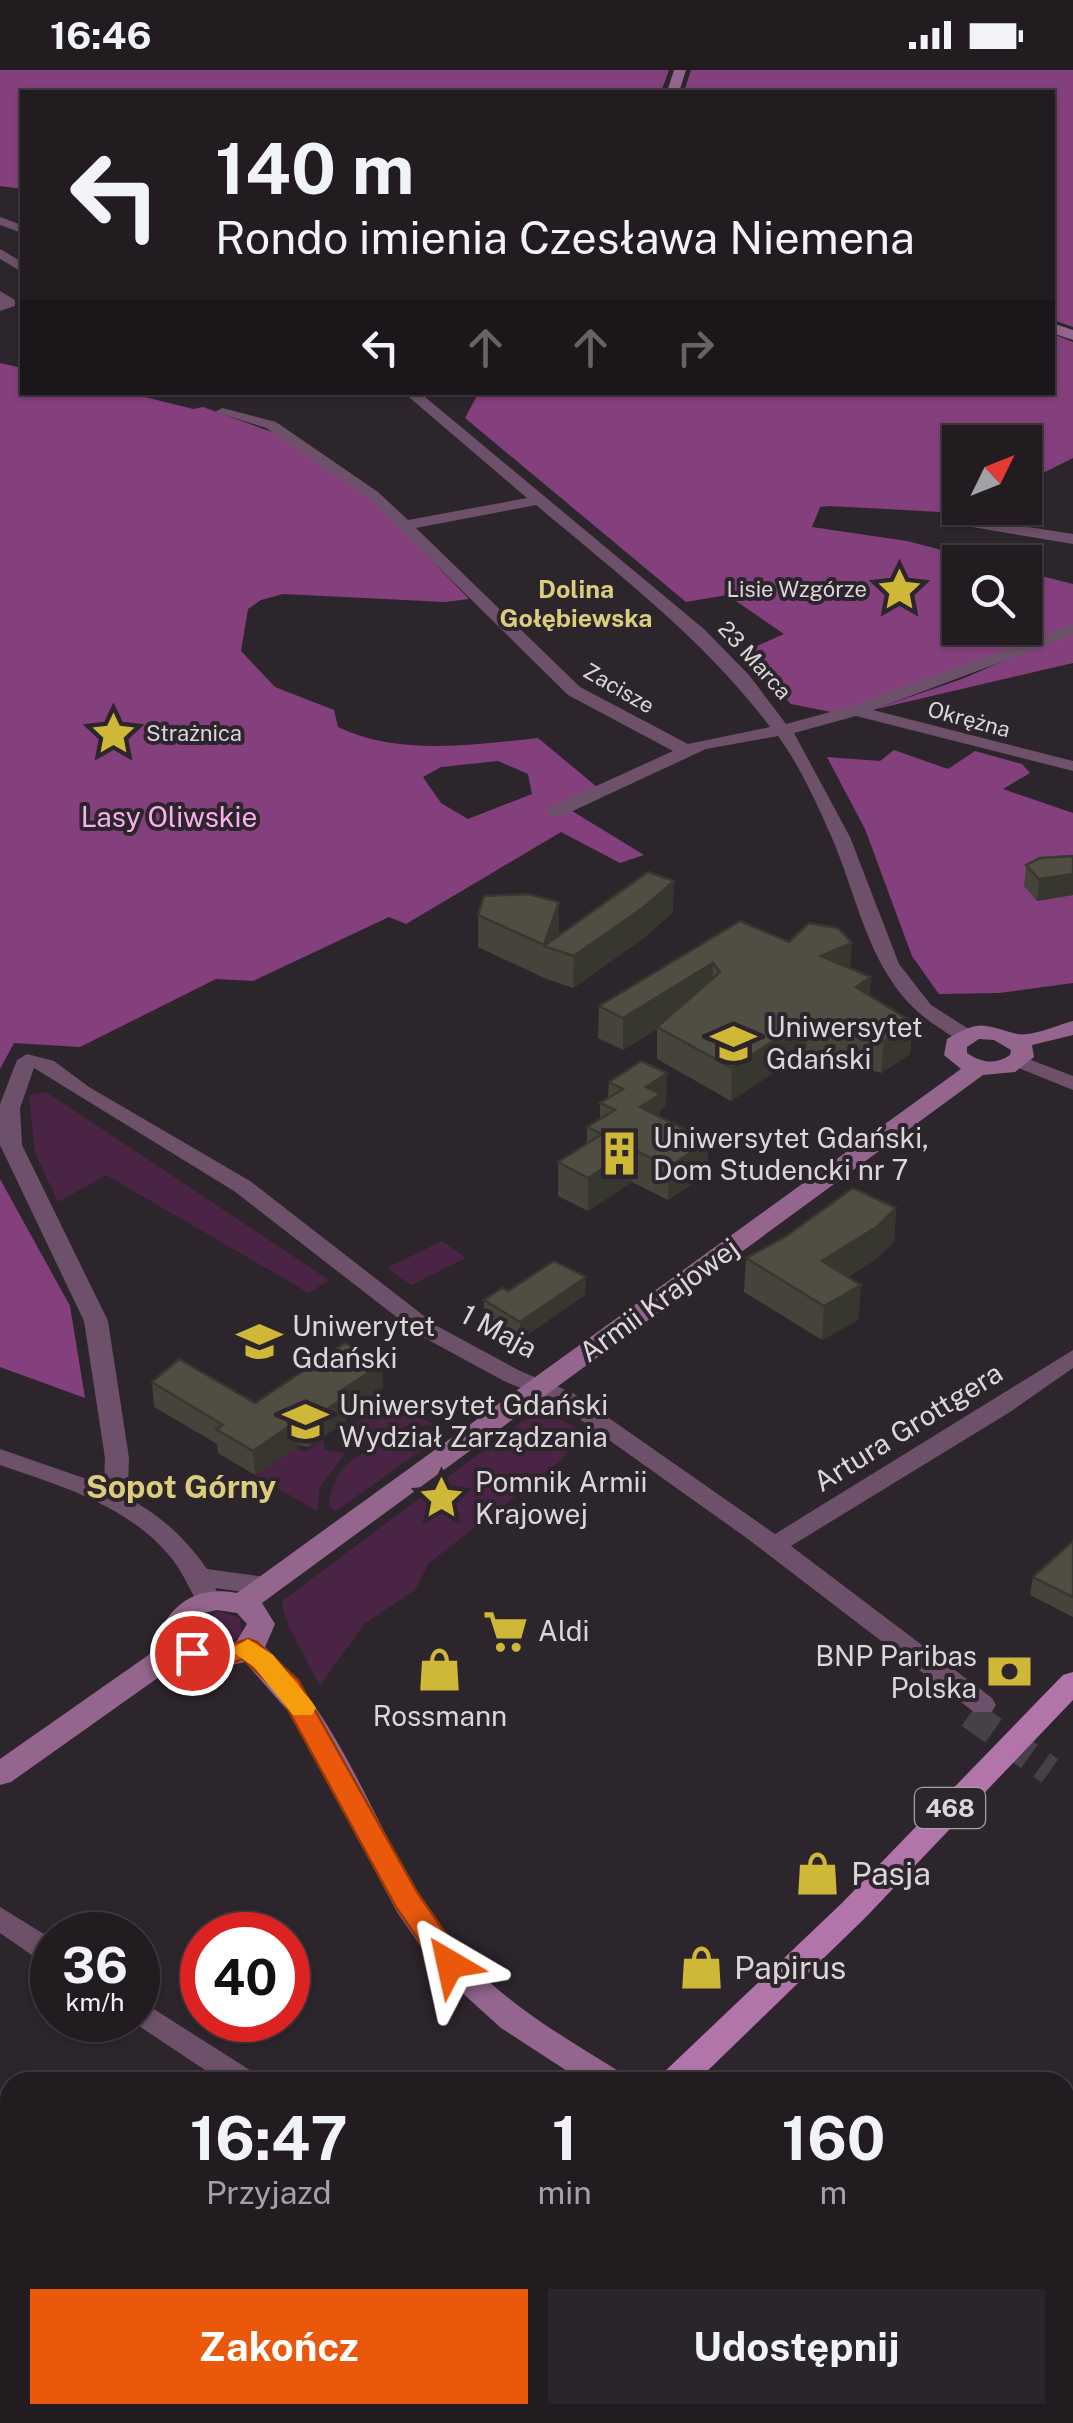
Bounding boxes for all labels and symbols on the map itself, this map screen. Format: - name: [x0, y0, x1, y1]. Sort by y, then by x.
- north arrow: [942, 425, 1042, 525]
- place icon: Lisie Wzgórze: [876, 565, 924, 613]
- district label: Dolina Gołębiewska: [500, 574, 652, 633]
- place label: Lisie Wzgórze: [726, 576, 867, 602]
- street label: 23 Marca: [713, 616, 797, 704]
- street label: Zacisze: [579, 657, 659, 719]
- street label: Okrężna: [925, 696, 1013, 742]
- place icon: Strażnica: [89, 709, 137, 757]
- place label: Strażnica: [146, 720, 242, 746]
- park label: Lasy Oliwskie: [81, 800, 257, 833]
- place label: Uniwersytet Gdański: [766, 1010, 923, 1075]
- school or university icon: Uniwersytet Gdański: [709, 1019, 757, 1067]
- place label: Uniwersytet Gdański, Dom Studencki nr 7: [653, 1121, 929, 1186]
- building icon: Uniwersytet Gdański, Dom Studencki nr 7: [596, 1130, 644, 1178]
- street label: Armii Krajowej: [573, 1231, 745, 1368]
- street label: 1 Maja: [456, 1297, 543, 1364]
- place label: Uniwerytet Gdański: [292, 1309, 435, 1374]
- school or university icon: Uniwerytet Gdański: [235, 1318, 283, 1366]
- street label: Artura Grottgera: [807, 1355, 1008, 1498]
- place label: Uniwersytet Gdański Wydział Zarządzania: [339, 1388, 608, 1453]
- school or university icon: Uniwersytet Gdański Wydział Zarządzania: [282, 1397, 330, 1445]
- place label: Pomnik Armii Krajowej: [475, 1465, 648, 1530]
- district label: Sopot Górny: [86, 1468, 276, 1505]
- place icon: Pomnik Armii Krajowej: [418, 1474, 466, 1522]
- supermarket icon: Aldi: [481, 1607, 529, 1655]
- pin: [150, 1611, 235, 1696]
- place label: Aldi: [538, 1614, 589, 1647]
- place label: BNP Paribas Polska: [815, 1639, 977, 1704]
- shop icon: Rossmann: [416, 1646, 464, 1694]
- bank icon: BNP Paribas Polska: [986, 1648, 1034, 1696]
- place label: Rossmann: [373, 1699, 507, 1732]
- road number: 468: [915, 1788, 985, 1828]
- shop icon: Pasja: [794, 1850, 842, 1898]
- place label: Pasja: [851, 1855, 931, 1892]
- speed limit sign: 40: [180, 1912, 310, 2042]
- position arrow: [398, 1912, 502, 2016]
- shop icon: Papirus: [677, 1944, 725, 1992]
- place label: Papirus: [734, 1949, 846, 1986]

